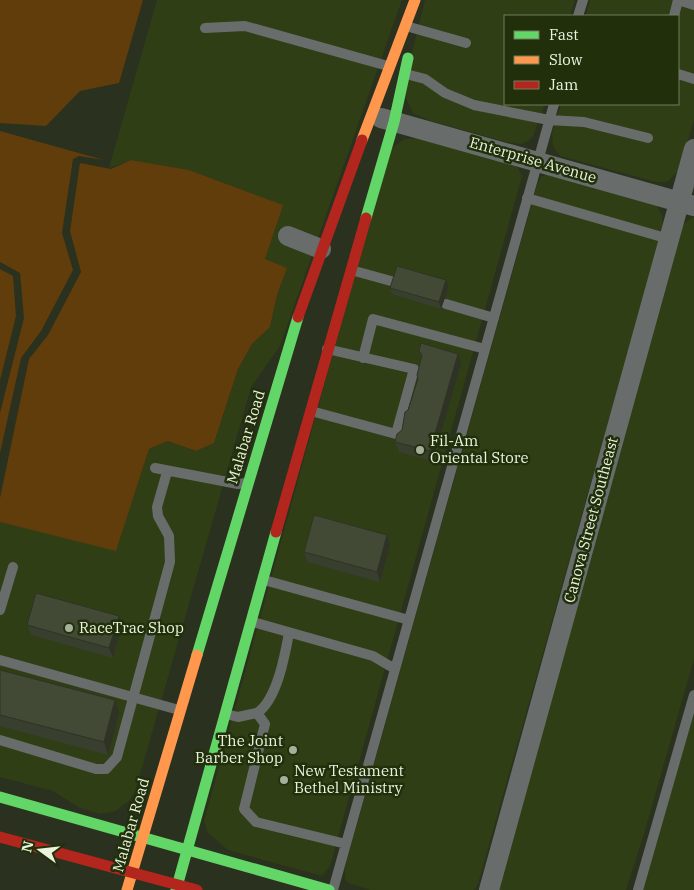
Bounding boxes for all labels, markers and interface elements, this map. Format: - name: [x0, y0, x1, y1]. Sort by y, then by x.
- legend: [504, 15, 679, 105]
- text: Fast: [549, 25, 579, 44]
- text: Slow: [549, 50, 583, 69]
- text: Jam: [549, 75, 578, 94]
- street label: Enterprise Avenue: [467, 132, 599, 187]
- street label: Malabar Road: [222, 388, 269, 486]
- place label: Fil-Am Oriental Store: [430, 431, 528, 467]
- street label: Canova Street Southeast: [559, 435, 622, 605]
- marker: Fil-Am Oriental Store: [414, 444, 426, 456]
- place label: RaceTrac Shop: [79, 618, 184, 637]
- marker: RaceTrac Shop: [63, 622, 75, 634]
- place label: The Joint Barber Shop: [195, 731, 283, 767]
- marker: The Joint Barber Shop: [287, 744, 299, 756]
- place label: New Testament Bethel Ministry: [294, 761, 404, 797]
- marker: New Testament Bethel Ministry: [278, 774, 290, 786]
- street label: Malabar Road: [108, 776, 153, 874]
- north arrow: [15, 825, 65, 875]
- text: N: [17, 839, 38, 854]

